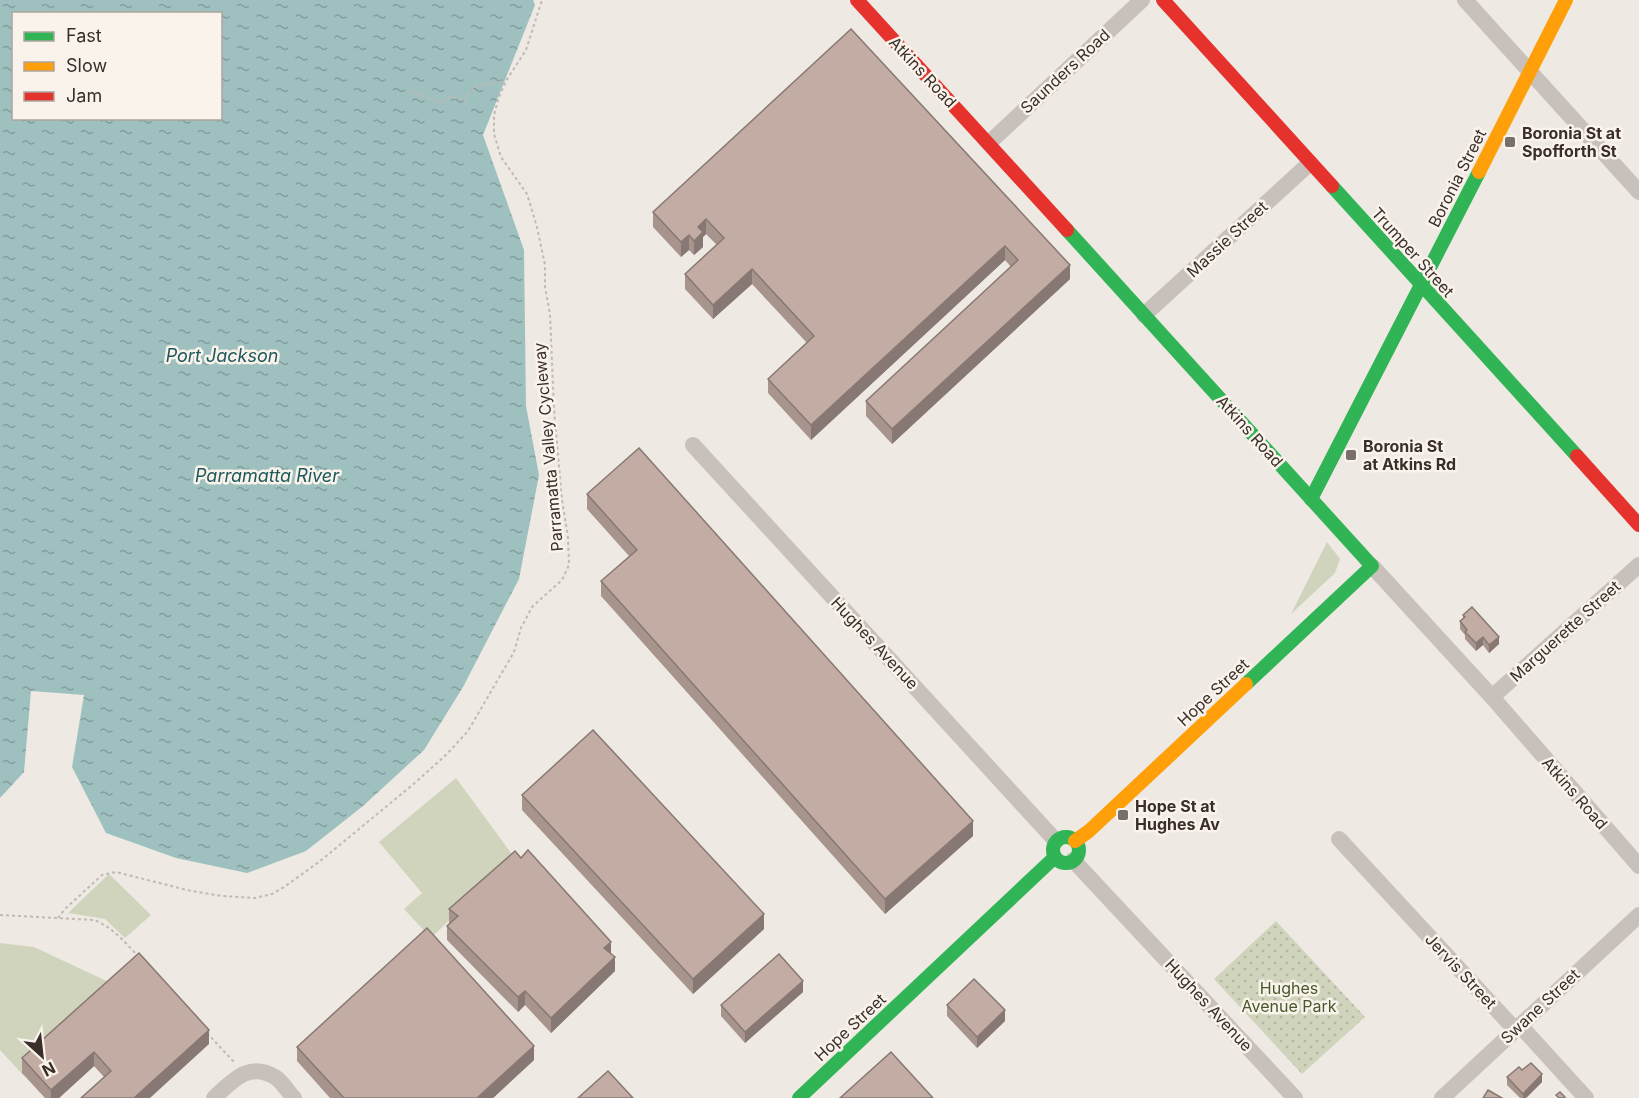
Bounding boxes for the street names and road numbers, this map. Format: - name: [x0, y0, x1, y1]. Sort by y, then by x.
- street label: Saunders Road: [1016, 25, 1114, 117]
- street label: Atkins Road: [885, 32, 961, 112]
- street label: Boronia Street: [1424, 126, 1490, 230]
- street label: Massie Street: [1182, 196, 1272, 282]
- street label: Trumper Street: [1368, 203, 1458, 301]
- street label: Parramatta Valley Cycleway: [529, 342, 567, 552]
- street label: Atkins Road: [1213, 391, 1287, 471]
- street label: Marguerette Street: [1506, 576, 1624, 686]
- street label: Hughes Avenue: [827, 593, 923, 693]
- street label: Hope Street: [1173, 654, 1253, 730]
- street label: Atkins Road: [1538, 753, 1612, 833]
- street label: Jervis Street: [1421, 929, 1501, 1013]
- street label: Hughes Avenue: [1161, 955, 1257, 1055]
- street label: Swane Street: [1496, 964, 1584, 1048]
- street label: Hope Street: [810, 989, 890, 1065]

